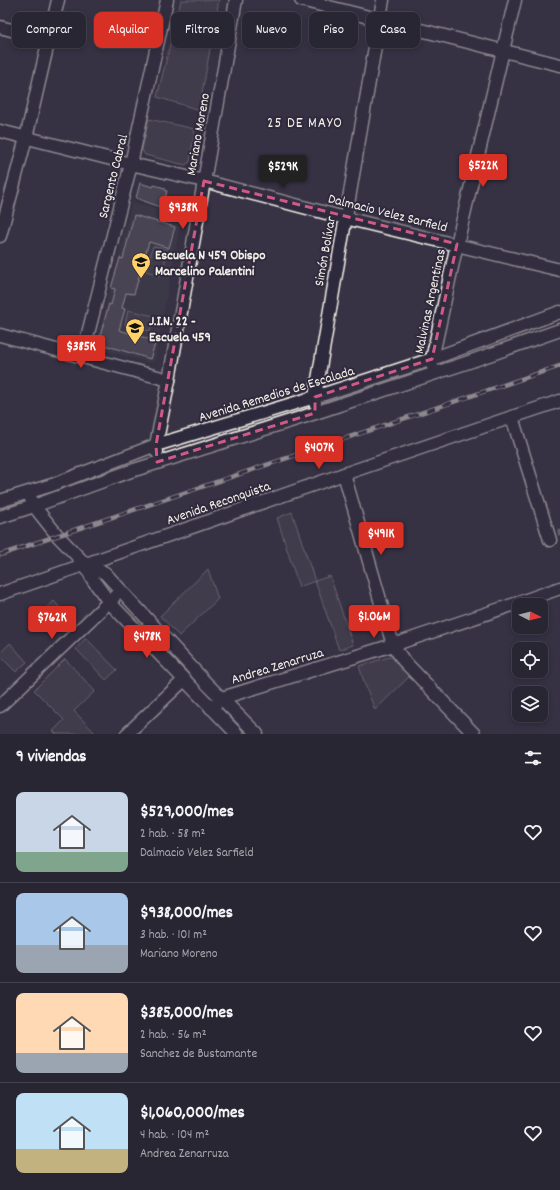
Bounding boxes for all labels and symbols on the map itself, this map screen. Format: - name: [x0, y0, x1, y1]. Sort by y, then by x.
- street label: Mariano Moreno: [182, 92, 216, 177]
- district label: 25 DE MAYO: [267, 113, 343, 135]
- street label: Sargento Cabral: [94, 132, 134, 221]
- pin: $522K: [455, 154, 511, 188]
- pin: $529K: [255, 155, 311, 189]
- street label: Dalmacio Velez Sarfield: [326, 189, 449, 238]
- pin: $938K: [155, 196, 211, 230]
- street label: Simón Bolívar: [310, 214, 342, 288]
- place label: Escuela N 459 Obispo Marcelino Palentini: [155, 246, 265, 282]
- street label: Malvinas Argentinas: [410, 247, 452, 356]
- school or university icon: Escuela N 459 Obispo Marcelino Palentini: [130, 251, 152, 279]
- place label: J.I.N. 22 - Escuela 459: [149, 312, 211, 348]
- school or university icon: J.I.N. 22 - Escuela 459: [124, 317, 146, 345]
- pin: $385K: [53, 335, 109, 369]
- street label: Avenida Remedios de Escalada: [196, 362, 357, 428]
- pin: $407K: [291, 436, 347, 470]
- street label: Avenida Reconquista: [164, 477, 274, 531]
- pin: $491K: [353, 522, 409, 556]
- north arrow: [512, 598, 548, 634]
- pin: $1.06M: [341, 605, 407, 639]
- pin: $762K: [24, 606, 80, 640]
- pin: $478K: [119, 625, 175, 659]
- street label: Andrea Zenarruza: [229, 643, 327, 690]

